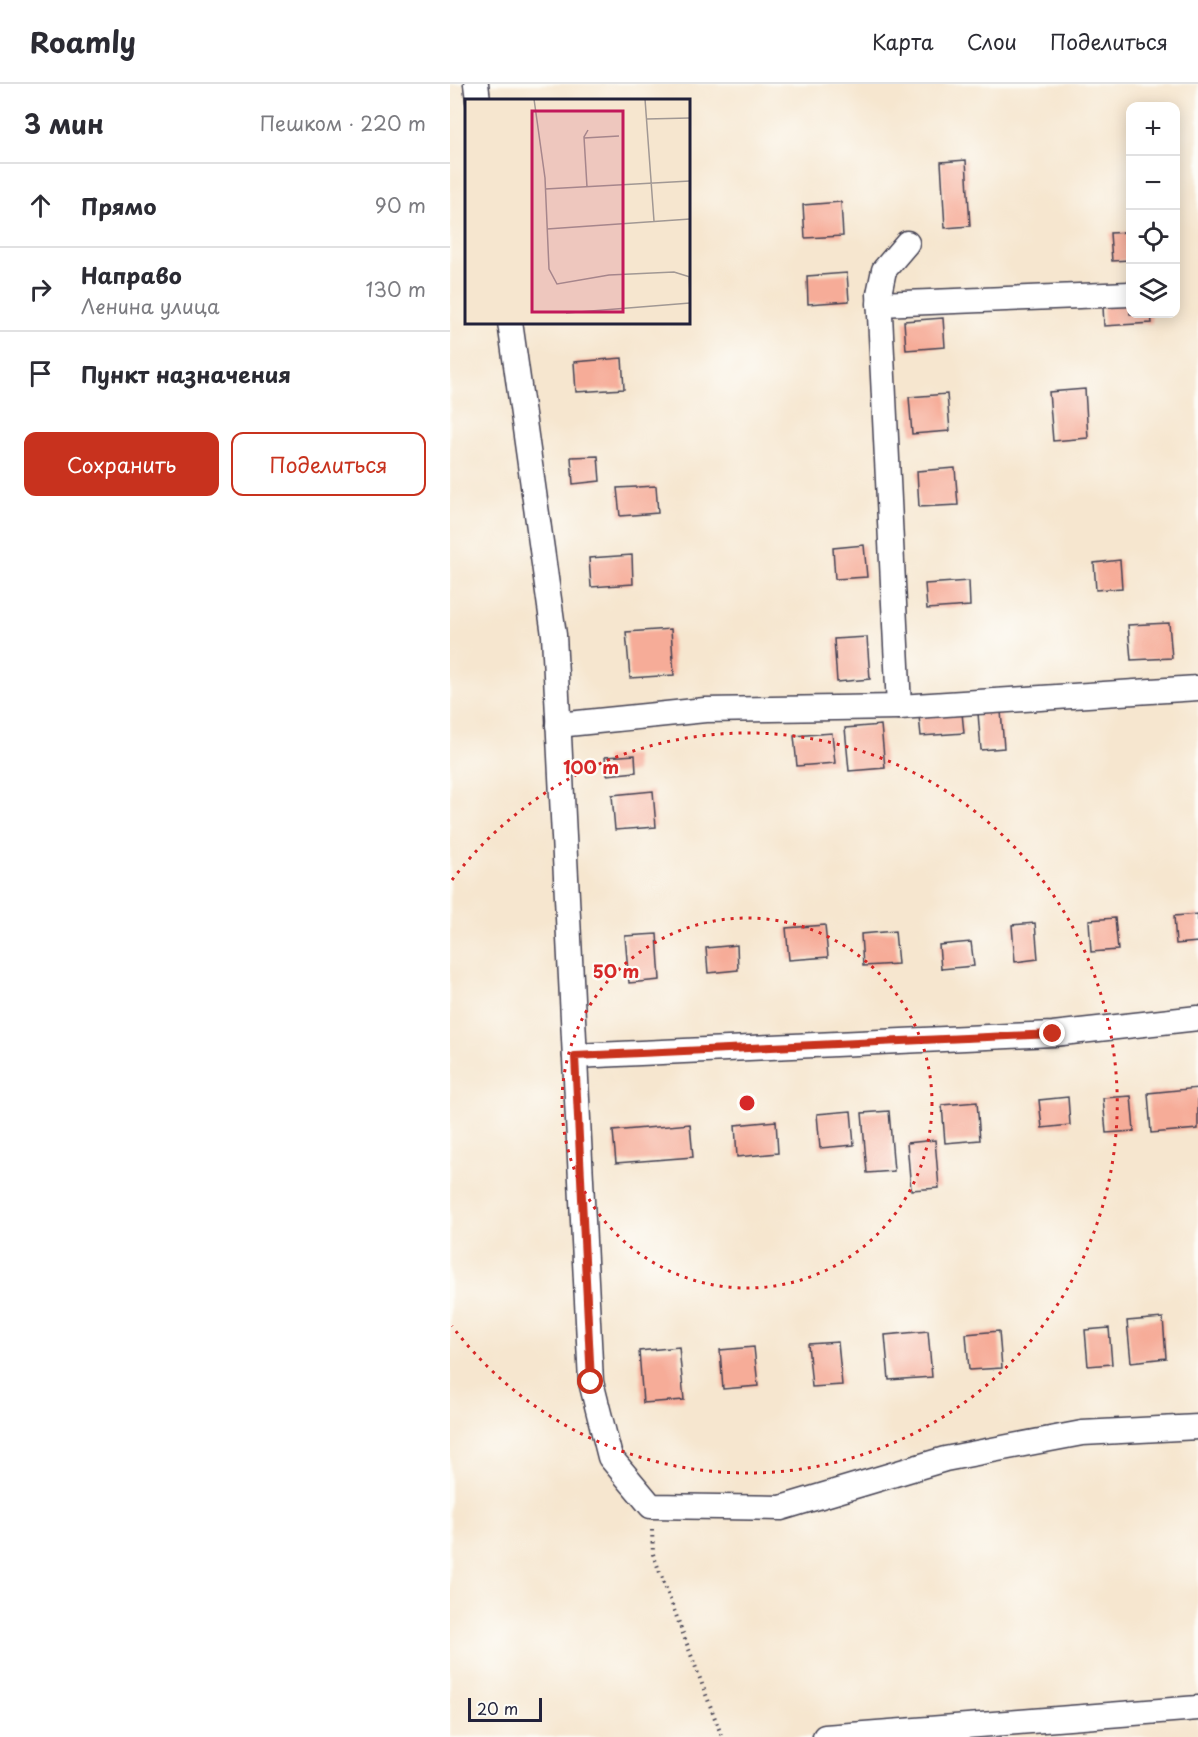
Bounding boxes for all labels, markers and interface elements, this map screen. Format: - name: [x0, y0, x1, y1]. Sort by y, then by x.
- text: Roamly: [30, 20, 136, 63]
- text: Карта: [872, 25, 934, 57]
- text: Слои: [967, 25, 1017, 57]
- text: Поделиться: [1050, 25, 1168, 57]
- inset map: [465, 99, 690, 324]
- map controls: [1126, 102, 1180, 318]
- button: +: [1126, 102, 1180, 156]
- text: 3 мин: [24, 104, 104, 143]
- text: Пешком · 220 m: [260, 108, 426, 138]
- button: −: [1126, 156, 1180, 210]
- icon: ahead: [24, 189, 57, 222]
- text: Прямо: [81, 189, 156, 222]
- text: 90 m: [375, 190, 426, 220]
- button: locate: [1126, 210, 1180, 264]
- text: Направо: [81, 258, 182, 291]
- button: layers: [1126, 264, 1180, 318]
- icon: right: [24, 273, 57, 306]
- text: 130 m: [366, 274, 426, 304]
- text: Ленина улица: [81, 291, 220, 321]
- icon: arrive: [24, 357, 57, 390]
- text: Пункт назначения: [81, 357, 291, 390]
- button: Сохранить: [24, 432, 219, 496]
- button: Поделиться: [231, 432, 426, 496]
- text: 100 m: [563, 753, 619, 780]
- text: 50 m: [593, 957, 639, 984]
- route end: [1039, 1020, 1065, 1046]
- centre of rings: [737, 1093, 757, 1113]
- route start: [577, 1368, 603, 1394]
- scale bar: [468, 1695, 542, 1722]
- text: 20 m: [477, 1696, 518, 1720]

